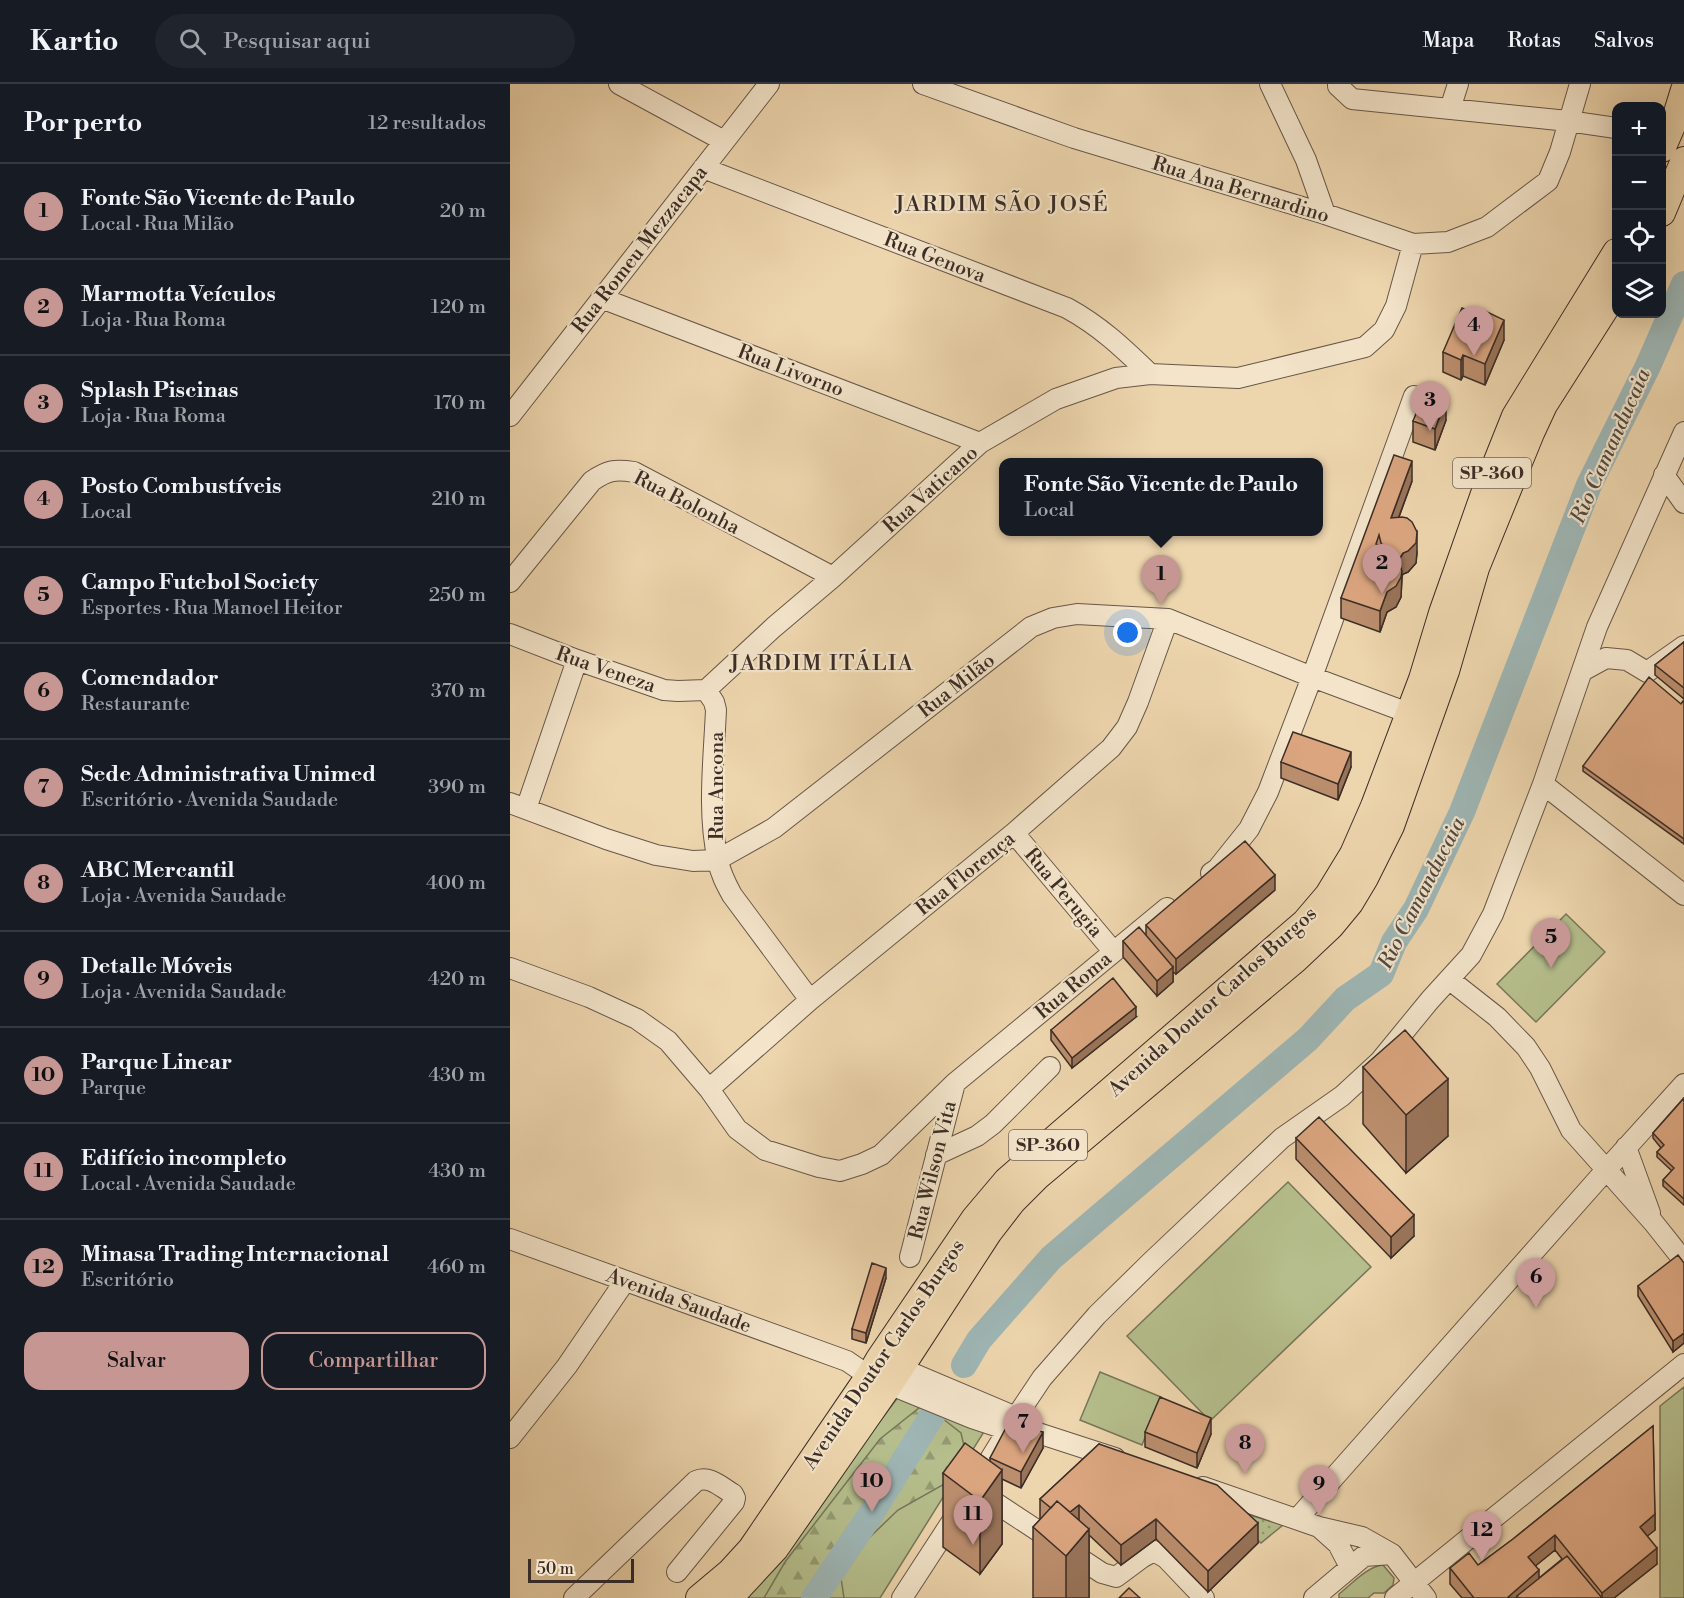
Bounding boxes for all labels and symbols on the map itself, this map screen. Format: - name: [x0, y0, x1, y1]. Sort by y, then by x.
- street label: Rua Ana Bernardino: [1149, 152, 1332, 229]
- street label: Rua Romeu Mezzacapa: [567, 160, 714, 339]
- district label: JARDIM SÃO JOSÉ: [894, 190, 1109, 218]
- street label: Rua Genova: [880, 228, 990, 290]
- pin: 4: [1454, 306, 1494, 356]
- street label: Rua Livorno: [734, 340, 847, 403]
- water label: Rio Camanducaia: [1565, 365, 1657, 529]
- pin: 3: [1410, 382, 1450, 431]
- street label: Rua Vaticano: [878, 441, 984, 539]
- road number: SP-360: [1453, 458, 1531, 488]
- street label: Rua Bolonha: [629, 466, 744, 541]
- pin: 2: [1362, 544, 1402, 594]
- pin: 1: [1142, 556, 1180, 605]
- your location: [1113, 618, 1142, 647]
- street label: Rua Veneza: [552, 642, 660, 699]
- street label: Rua Milão: [913, 648, 1000, 724]
- district label: JARDIM ITÁLIA: [729, 649, 914, 677]
- street label: Rua Ancona: [705, 731, 730, 840]
- water label: Rio Camanducaia: [1372, 813, 1471, 975]
- street label: Rua Florença: [911, 826, 1021, 922]
- street label: Rua Perugia: [1018, 843, 1108, 944]
- street label: Avenida Doutor Carlos Burgos: [1103, 902, 1322, 1103]
- pin: 5: [1532, 918, 1570, 968]
- street label: Rua Roma: [1031, 946, 1118, 1025]
- street label: Rua Wilson Vita: [904, 1097, 963, 1243]
- road number: SP-360: [1009, 1130, 1087, 1160]
- street label: Avenida Doutor Carlos Burgos: [797, 1235, 971, 1475]
- pin: 6: [1516, 1258, 1556, 1308]
- street label: Avenida Saudade: [602, 1263, 754, 1339]
- pin: 7: [1004, 1404, 1042, 1453]
- pin: 8: [1226, 1424, 1264, 1474]
- pin: 10: [852, 1462, 892, 1512]
- pin: 9: [1300, 1466, 1338, 1515]
- pin: 11: [954, 1496, 992, 1545]
- pin: 12: [1462, 1512, 1502, 1561]
- scale bar: [528, 1556, 634, 1584]

